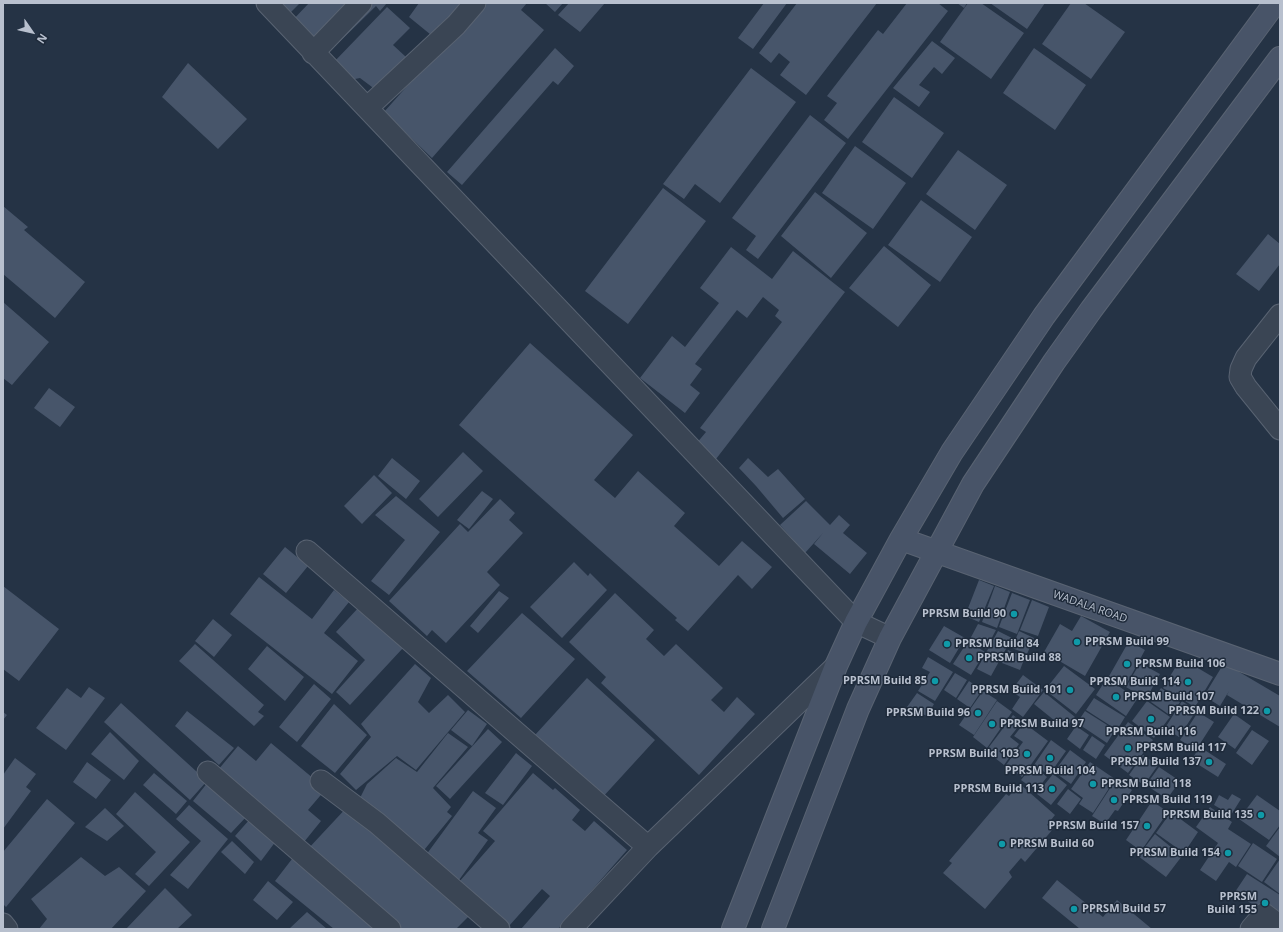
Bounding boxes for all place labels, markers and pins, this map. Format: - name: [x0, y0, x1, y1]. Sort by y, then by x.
- place label: PPRSM Build 90: [922, 607, 1006, 621]
- marker: PPRSM Build 90: [1009, 609, 1019, 619]
- place label: PPRSM Build 99: [1085, 635, 1169, 649]
- place label: PPRSM Build 84: [955, 637, 1039, 651]
- marker: PPRSM Build 99: [1072, 637, 1082, 647]
- marker: PPRSM Build 84: [942, 639, 952, 649]
- place label: PPRSM Build 88: [977, 651, 1061, 665]
- marker: PPRSM Build 88: [964, 653, 974, 663]
- place label: PPRSM Build 106: [1135, 657, 1225, 671]
- marker: PPRSM Build 106: [1122, 659, 1132, 669]
- place label: PPRSM Build 85: [843, 674, 927, 688]
- place label: PPRSM Build 114: [1090, 675, 1180, 689]
- marker: PPRSM Build 85: [930, 676, 940, 686]
- marker: PPRSM Build 114: [1183, 677, 1193, 687]
- place label: PPRSM Build 101: [972, 683, 1062, 697]
- marker: PPRSM Build 101: [1065, 685, 1075, 695]
- place label: PPRSM Build 107: [1124, 690, 1214, 704]
- marker: PPRSM Build 107: [1111, 692, 1121, 702]
- place label: PPRSM Build 122: [1169, 704, 1259, 718]
- place label: PPRSM Build 96: [886, 706, 970, 720]
- marker: PPRSM Build 122: [1262, 706, 1272, 716]
- marker: PPRSM Build 96: [973, 708, 983, 718]
- marker: PPRSM Build 116: [1146, 714, 1156, 724]
- place label: PPRSM Build 97: [1000, 717, 1084, 731]
- marker: PPRSM Build 97: [987, 719, 997, 729]
- place label: PPRSM Build 116: [1106, 725, 1196, 739]
- place label: PPRSM Build 117: [1136, 741, 1226, 755]
- marker: PPRSM Build 117: [1123, 743, 1133, 753]
- place label: PPRSM Build 103: [929, 747, 1019, 761]
- marker: PPRSM Build 103: [1022, 749, 1032, 759]
- marker: PPRSM Build 104: [1045, 753, 1055, 763]
- place label: PPRSM Build 137: [1111, 755, 1201, 769]
- marker: PPRSM Build 137: [1204, 757, 1214, 767]
- place label: PPRSM Build 104: [1005, 764, 1095, 778]
- place label: PPRSM Build 118: [1101, 777, 1191, 791]
- marker: PPRSM Build 118: [1088, 779, 1098, 789]
- place label: PPRSM Build 113: [954, 782, 1044, 796]
- marker: PPRSM Build 113: [1047, 784, 1057, 794]
- place label: PPRSM Build 119: [1122, 793, 1212, 807]
- marker: PPRSM Build 119: [1109, 795, 1119, 805]
- place label: PPRSM Build 135: [1163, 808, 1253, 822]
- marker: PPRSM Build 135: [1256, 810, 1266, 820]
- place label: PPRSM Build 157: [1049, 819, 1139, 833]
- marker: PPRSM Build 157: [1142, 821, 1152, 831]
- place label: PPRSM Build 60: [1010, 837, 1094, 851]
- marker: PPRSM Build 60: [997, 839, 1007, 849]
- place label: PPRSM Build 154: [1130, 846, 1220, 860]
- marker: PPRSM Build 154: [1223, 848, 1233, 858]
- place label: PPRSM Build 155: [1207, 890, 1257, 916]
- marker: PPRSM Build 155: [1260, 898, 1270, 908]
- place label: PPRSM Build 57: [1082, 902, 1166, 916]
- marker: PPRSM Build 57: [1069, 904, 1079, 914]

